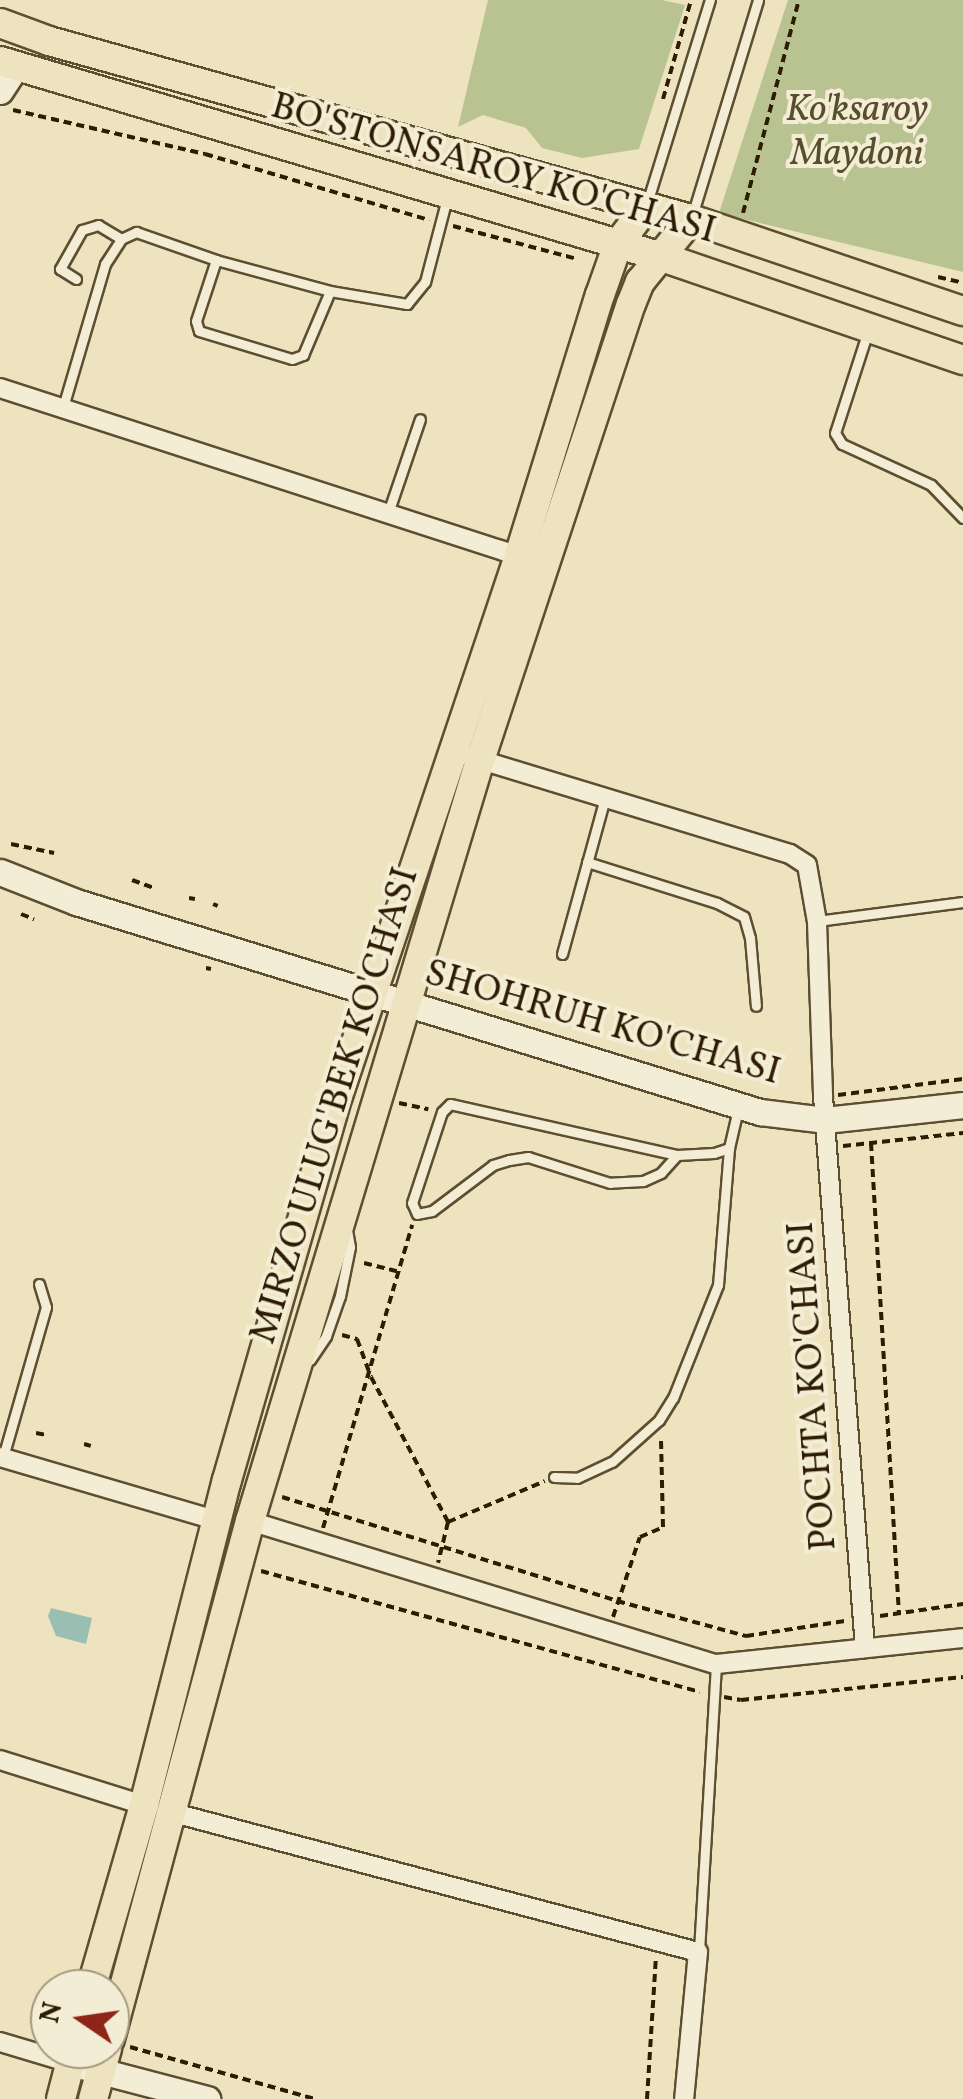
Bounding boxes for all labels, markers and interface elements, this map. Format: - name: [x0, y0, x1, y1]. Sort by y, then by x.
- street label: BO'STONSAROY KO'CHASI: [265, 84, 721, 256]
- park label: Ko'ksaroy Maydoni: [785, 88, 929, 178]
- street label: MIRZO ULUG'BEK KO'CHASI: [242, 862, 430, 1350]
- street label: SHOHRUH KO'CHASI: [419, 951, 785, 1097]
- street label: POCHTA KO'CHASI: [780, 1220, 848, 1552]
- north arrow: [30, 1969, 130, 2069]
- text: N: [31, 1998, 74, 2027]

